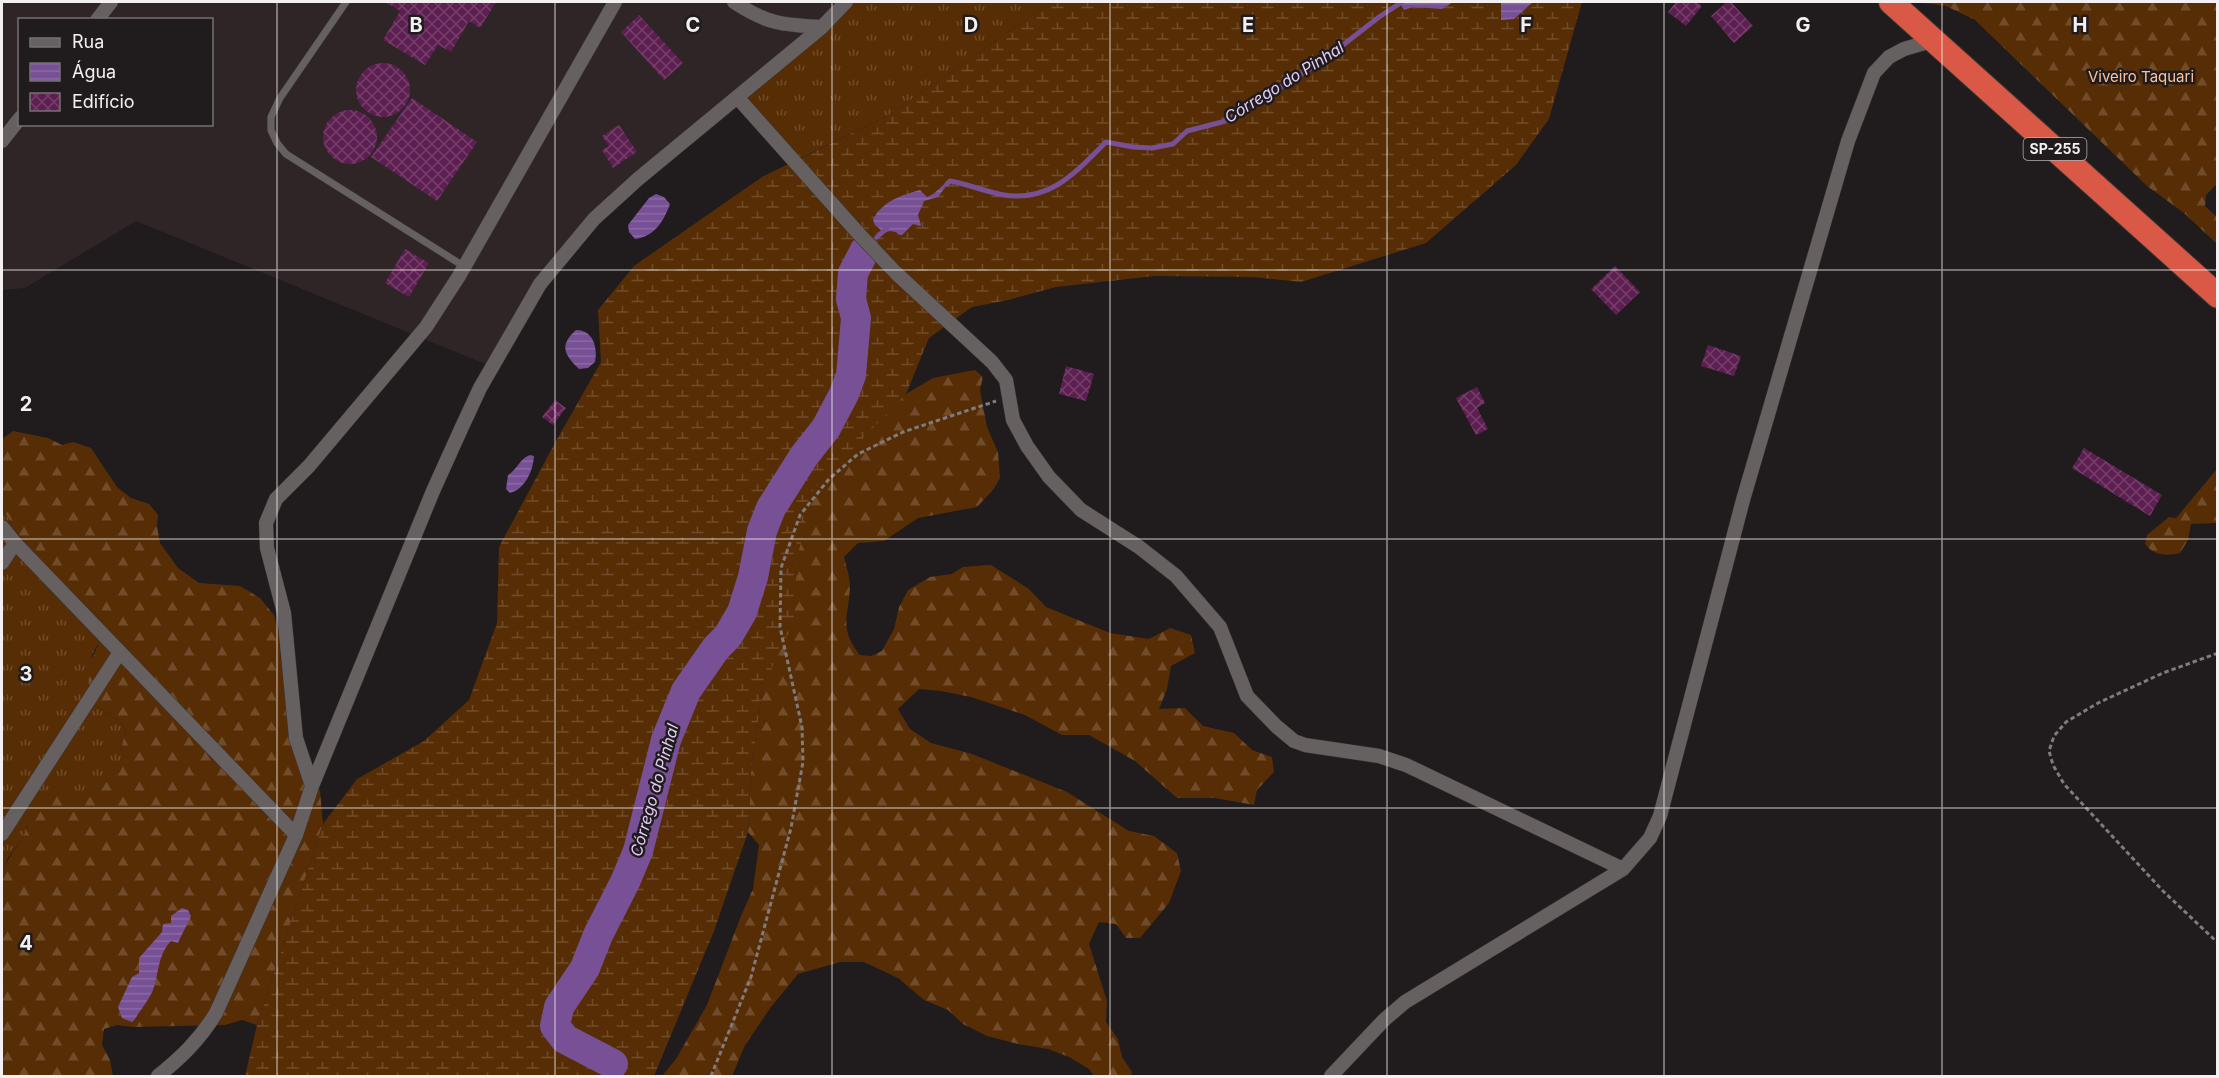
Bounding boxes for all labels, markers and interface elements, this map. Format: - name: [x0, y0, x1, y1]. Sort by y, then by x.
- text: B: [409, 13, 423, 37]
- text: C: [686, 13, 700, 37]
- text: D: [964, 13, 978, 37]
- text: E: [1242, 13, 1254, 37]
- text: F: [1520, 13, 1532, 37]
- text: G: [1795, 13, 1811, 37]
- text: H: [2073, 13, 2087, 37]
- legend: [18, 18, 213, 126]
- text: Rua: [72, 31, 104, 52]
- water label: Córrego do Pinhal: [1221, 37, 1348, 127]
- text: Água: [72, 60, 116, 82]
- park label: Viveiro Taquari: [2088, 67, 2194, 86]
- text: Edifício: [72, 91, 135, 112]
- road number: SP-255: [2024, 138, 2086, 160]
- text: 2: [20, 392, 32, 416]
- text: 3: [20, 662, 32, 686]
- water label: Córrego do Pinhal: [625, 721, 683, 859]
- text: 4: [19, 931, 33, 955]

